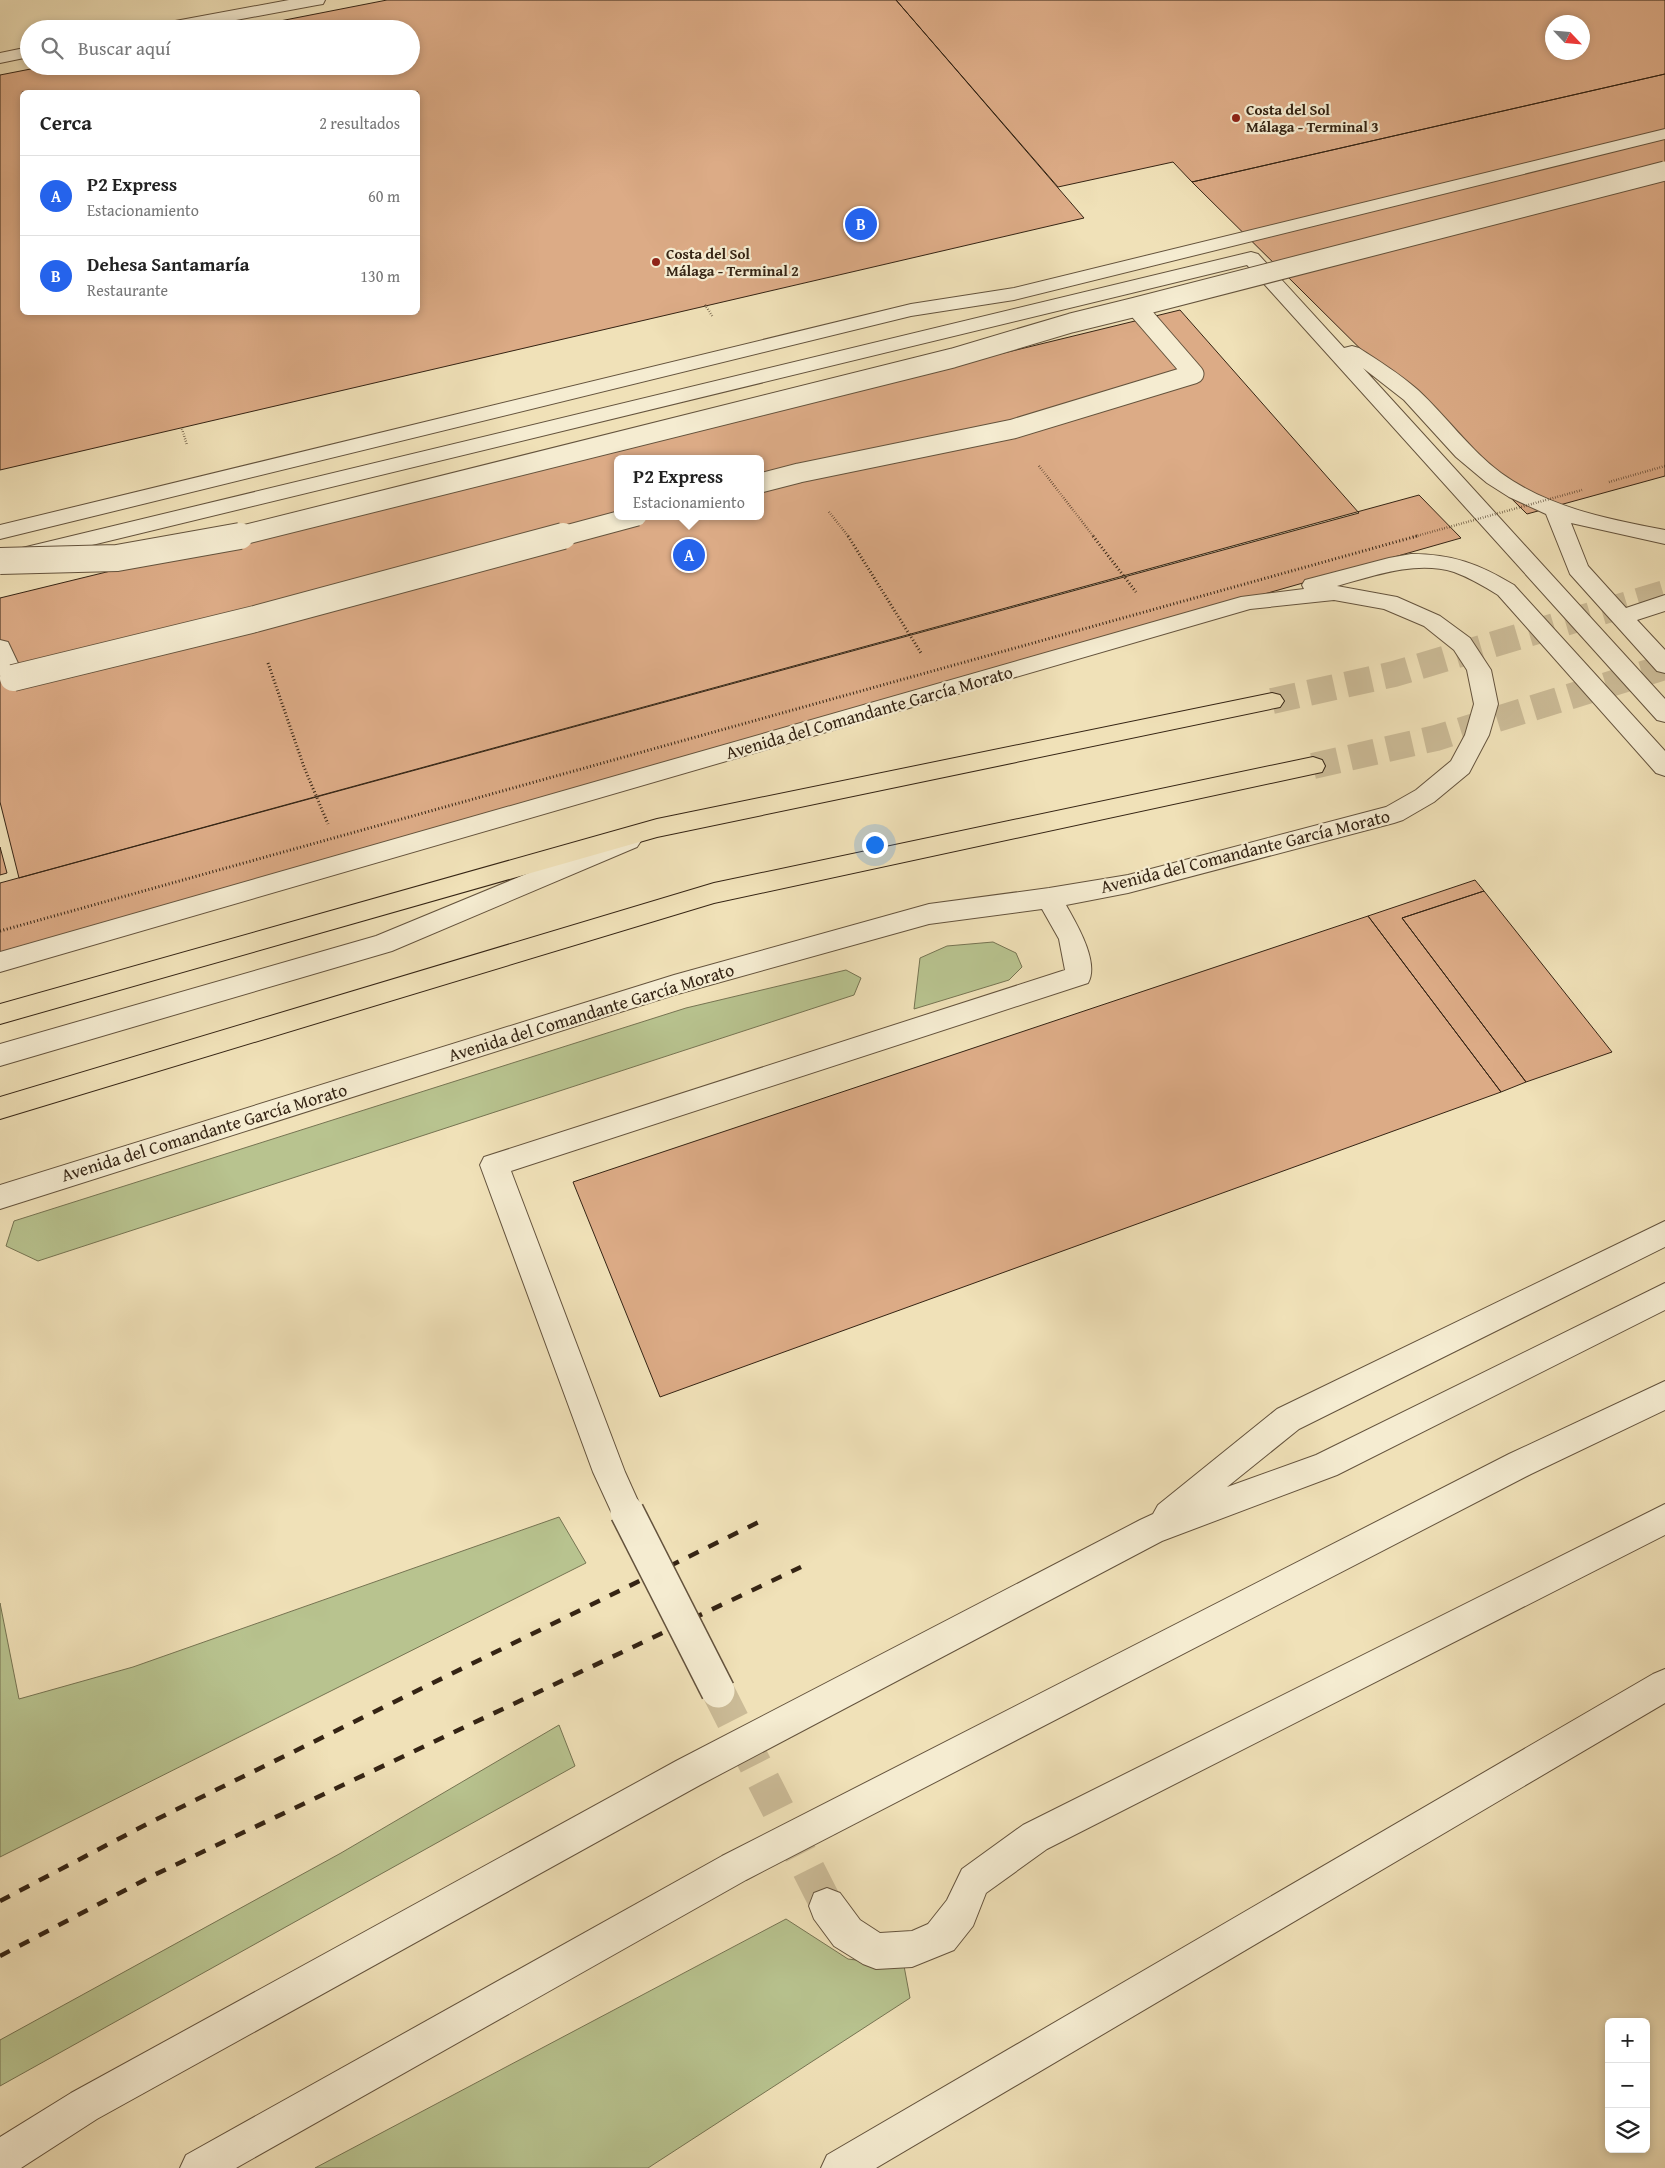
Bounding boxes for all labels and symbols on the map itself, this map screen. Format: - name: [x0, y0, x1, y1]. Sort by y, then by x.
- north arrow: [1545, 15, 1590, 60]
- place label: Costa del Sol Málaga - Terminal 3: [1246, 99, 1379, 137]
- marker: Costa del Sol Málaga - Terminal 3: [1230, 112, 1242, 124]
- pin: B: [845, 205, 877, 243]
- place label: Costa del Sol Málaga - Terminal 2: [666, 243, 799, 281]
- marker: Costa del Sol Málaga - Terminal 2: [650, 256, 662, 268]
- pin: A: [673, 536, 705, 574]
- street label: Avenida del Comandante García Morato: [722, 658, 1016, 766]
- street label: Avenida del Comandante García Morato: [1097, 802, 1393, 900]
- your location: [862, 832, 888, 858]
- street label: Avenida del Comandante García Morato: [445, 956, 737, 1068]
- street label: Avenida del Comandante García Morato: [58, 1076, 350, 1188]

